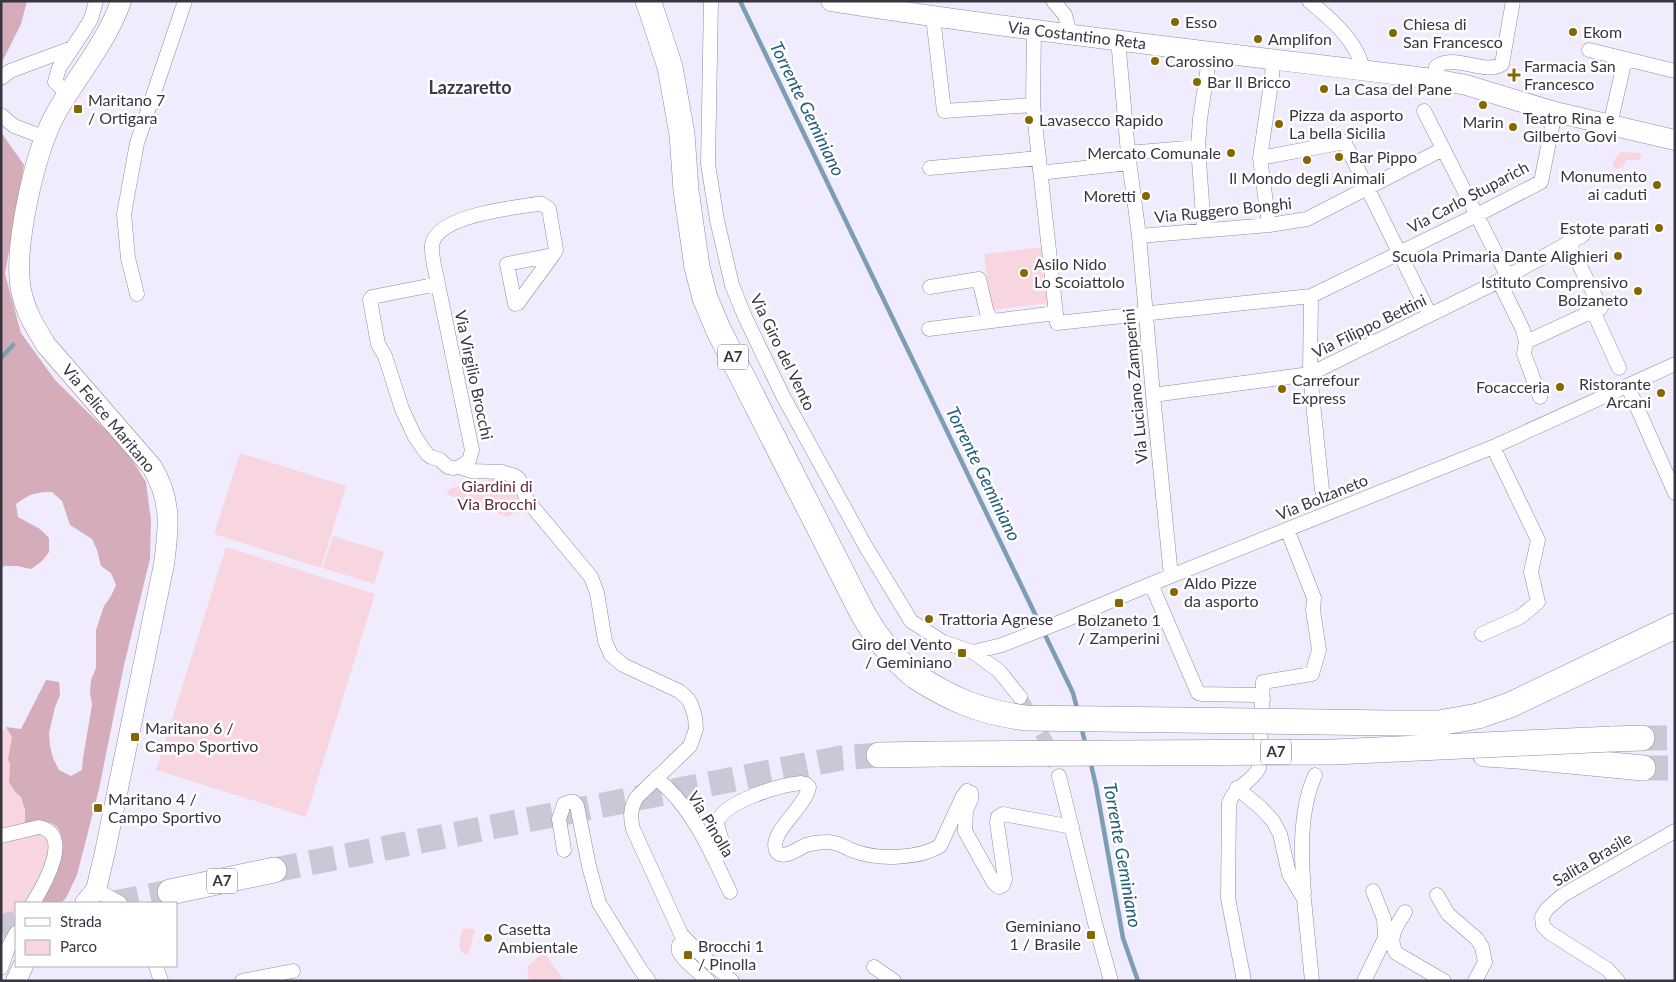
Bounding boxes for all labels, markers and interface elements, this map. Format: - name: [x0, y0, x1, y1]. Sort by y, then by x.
- place label: Esso: [1185, 12, 1217, 31]
- place label: Chiesa di San Francesco: [1403, 14, 1503, 51]
- marker: Esso: [1169, 16, 1181, 28]
- street label: Via Costantino Reta: [1007, 17, 1147, 52]
- place label: Ekom: [1583, 22, 1622, 41]
- marker: Ekom: [1567, 26, 1579, 38]
- marker: Chiesa di San Francesco: [1387, 27, 1399, 39]
- place label: Amplifon: [1268, 29, 1332, 48]
- marker: Amplifon: [1252, 33, 1264, 45]
- water label: Torrente Geminiano: [766, 38, 850, 179]
- place label: Carossino: [1165, 51, 1234, 70]
- marker: Carossino: [1149, 55, 1161, 67]
- place label: Farmacia San Francesco: [1524, 56, 1616, 93]
- marker: Farmacia San Francesco: [1508, 69, 1520, 81]
- place label: Bar Il Bricco: [1207, 72, 1291, 91]
- district label: Lazzaretto: [428, 76, 512, 98]
- marker: Bar Il Bricco: [1191, 76, 1203, 88]
- place label: La Casa del Pane: [1334, 79, 1452, 98]
- marker: La Casa del Pane: [1318, 83, 1330, 95]
- place label: Maritano 7 / Ortigara: [88, 90, 165, 127]
- marker: Marin: [1477, 99, 1489, 111]
- marker: Maritano 7 / Ortigara: [72, 103, 84, 115]
- place label: Pizza da asporto La bella Sicilia: [1289, 105, 1403, 142]
- place label: Teatro Rina e Gilberto Govi: [1523, 108, 1617, 145]
- place label: Lavasecco Rapido: [1039, 110, 1163, 129]
- place label: Marin: [1462, 112, 1504, 131]
- marker: Lavasecco Rapido: [1023, 114, 1035, 126]
- marker: Pizza da asporto La bella Sicilia: [1273, 118, 1285, 130]
- marker: Teatro Rina e Gilberto Govi: [1507, 121, 1519, 133]
- place label: Mercato Comunale: [1087, 143, 1221, 162]
- marker: Mercato Comunale: [1225, 147, 1237, 159]
- place label: Bar Pippo: [1349, 147, 1417, 166]
- marker: Bar Pippo: [1333, 151, 1345, 163]
- marker: Il Mondo degli Animali: [1301, 154, 1313, 166]
- street label: Via Carlo Stuparich: [1404, 157, 1531, 236]
- place label: Monumento ai caduti: [1560, 166, 1647, 203]
- place label: Il Mondo degli Animali: [1229, 168, 1385, 187]
- marker: Monumento ai caduti: [1651, 179, 1663, 191]
- place label: Moretti: [1084, 186, 1136, 205]
- marker: Moretti: [1140, 190, 1152, 202]
- street label: Via Ruggero Bonghi: [1153, 193, 1293, 226]
- place label: Estote parati: [1560, 218, 1649, 237]
- marker: Estote parati: [1653, 222, 1665, 234]
- place label: Scuola Primaria Dante Alighieri: [1392, 246, 1608, 265]
- marker: Scuola Primaria Dante Alighieri: [1612, 250, 1624, 262]
- place label: Asilo Nido Lo Scoiattolo: [1034, 254, 1125, 291]
- marker: Asilo Nido Lo Scoiattolo: [1018, 267, 1030, 279]
- place label: Istituto Comprensivo Bolzaneto: [1481, 272, 1628, 309]
- marker: Istituto Comprensivo Bolzaneto: [1632, 285, 1644, 297]
- street label: Via Giro del Vento: [747, 290, 820, 413]
- street label: Via Filippo Bettini: [1309, 290, 1429, 361]
- street label: Via Virgilio Brocchi: [451, 308, 498, 441]
- street label: Via Luciano Zamperini: [1118, 308, 1151, 464]
- road number: A7: [718, 344, 748, 370]
- street label: Via Felice Maritano: [59, 360, 160, 476]
- place label: Carrefour Express: [1292, 370, 1360, 407]
- place label: Ristorante Arcani: [1579, 374, 1651, 411]
- place label: Focacceria: [1476, 377, 1550, 396]
- marker: Focacceria: [1554, 381, 1566, 393]
- marker: Carrefour Express: [1276, 383, 1288, 395]
- marker: Ristorante Arcani: [1655, 387, 1667, 399]
- water label: Torrente Geminiano: [942, 403, 1026, 544]
- street label: Via Bolzaneto: [1273, 470, 1370, 524]
- park label: Giardini di Via Brocchi: [457, 476, 537, 513]
- place label: Aldo Pizze da asporto: [1184, 573, 1259, 610]
- marker: Aldo Pizze da asporto: [1168, 586, 1180, 598]
- marker: Bolzaneto 1 / Zamperini: [1113, 597, 1125, 609]
- place label: Trattoria Agnese: [939, 609, 1053, 628]
- place label: Bolzaneto 1 / Zamperini: [1077, 610, 1161, 647]
- marker: Trattoria Agnese: [923, 613, 935, 625]
- place label: Giro del Vento / Geminiano: [852, 634, 952, 671]
- marker: Giro del Vento / Geminiano: [956, 647, 968, 659]
- place label: Maritano 6 / Campo Sportivo: [145, 718, 258, 755]
- marker: Maritano 6 / Campo Sportivo: [129, 731, 141, 743]
- road number: A7: [1261, 740, 1291, 764]
- water label: Torrente Geminiano: [1099, 781, 1147, 929]
- street label: Via Pinolla: [684, 787, 739, 860]
- place label: Maritano 4 / Campo Sportivo: [108, 789, 221, 826]
- marker: Maritano 4 / Campo Sportivo: [92, 802, 104, 814]
- street label: Salita Brasile: [1549, 828, 1635, 890]
- road number: A7: [207, 868, 237, 894]
- legend: [15, 902, 178, 967]
- text: Strada: [60, 912, 102, 930]
- place label: Geminiano 1 / Brasile: [1005, 916, 1081, 953]
- place label: Casetta Ambientale: [498, 919, 578, 956]
- marker: Geminiano 1 / Brasile: [1085, 929, 1097, 941]
- marker: Casetta Ambientale: [482, 932, 494, 944]
- place label: Brocchi 1 / Pinolla: [698, 936, 764, 973]
- text: Parco: [60, 937, 97, 955]
- marker: Brocchi 1 / Pinolla: [682, 949, 694, 961]

